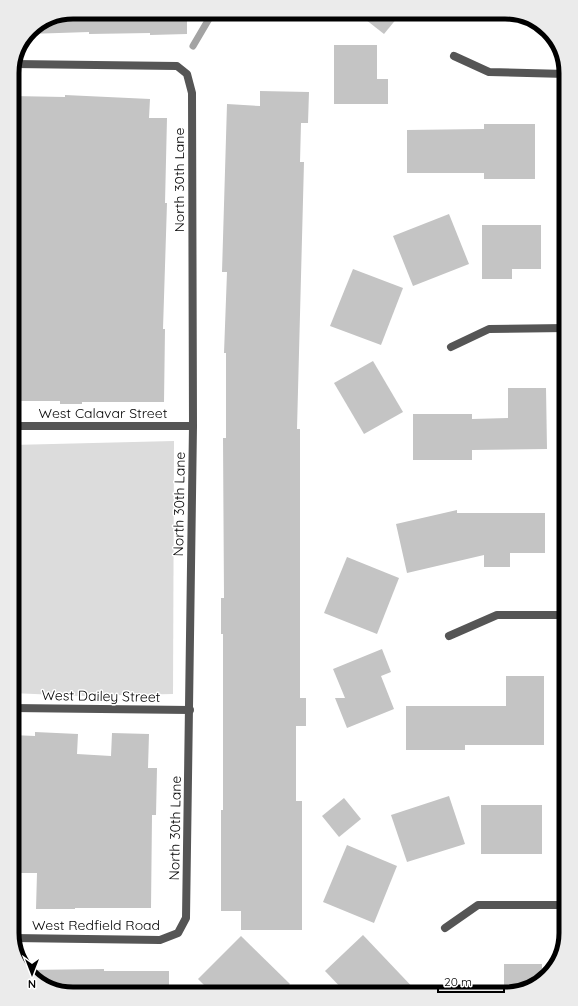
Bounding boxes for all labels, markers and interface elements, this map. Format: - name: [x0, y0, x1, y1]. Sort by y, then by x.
- street label: North 30th Lane: [170, 128, 188, 232]
- street label: West Calavar Street: [39, 404, 168, 422]
- street label: North 30th Lane: [169, 451, 189, 556]
- street label: West Dailey Street: [41, 686, 161, 706]
- street label: North 30th Lane: [165, 775, 185, 880]
- street label: West Redfield Road: [32, 916, 160, 934]
- north arrow: [12, 954, 52, 994]
- scale bar: [438, 968, 504, 994]
- text: 20 m: [444, 974, 472, 989]
- text: N: [28, 977, 36, 991]

